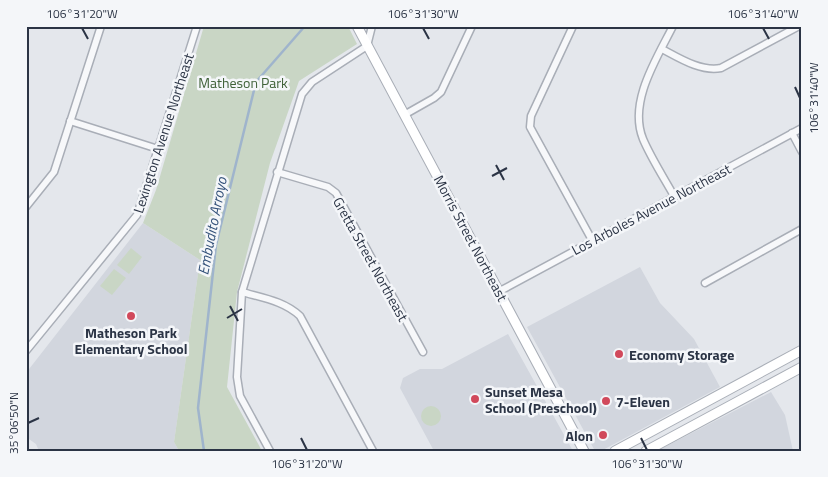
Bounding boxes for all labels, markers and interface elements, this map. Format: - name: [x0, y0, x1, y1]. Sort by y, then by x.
- text: 106°31'20"W: [46, 4, 118, 23]
- text: 106°31'30"W: [387, 4, 459, 23]
- text: 106°31'40"W: [727, 4, 799, 23]
- street label: Lexington Avenue Northeast: [127, 50, 199, 216]
- text: 106°31'40"W: [804, 62, 823, 134]
- park label: Matheson Park: [198, 72, 288, 93]
- street label: Los Arboles Avenue Northeast: [568, 158, 735, 260]
- street label: Morris Street Northeast: [429, 171, 513, 305]
- water label: Embudito Arroyo: [191, 175, 233, 277]
- street label: Gretta Street Northeast: [328, 193, 414, 325]
- marker: Matheson Park Elementary School: [125, 310, 137, 322]
- place label: Matheson Park Elementary School: [74, 322, 188, 359]
- place label: Economy Storage: [629, 344, 734, 365]
- marker: Economy Storage: [613, 348, 625, 360]
- place label: Sunset Mesa School (Preschool): [485, 381, 597, 418]
- place label: 7-Eleven: [616, 391, 670, 412]
- text: 35°06'50"N: [4, 392, 23, 454]
- marker: Sunset Mesa School (Preschool): [469, 393, 481, 405]
- marker: 7-Eleven: [600, 395, 612, 407]
- place label: Alon: [566, 425, 593, 446]
- marker: Alon: [597, 429, 609, 441]
- text: 106°31'20"W: [271, 454, 343, 473]
- text: 106°31'30"W: [611, 454, 683, 473]

